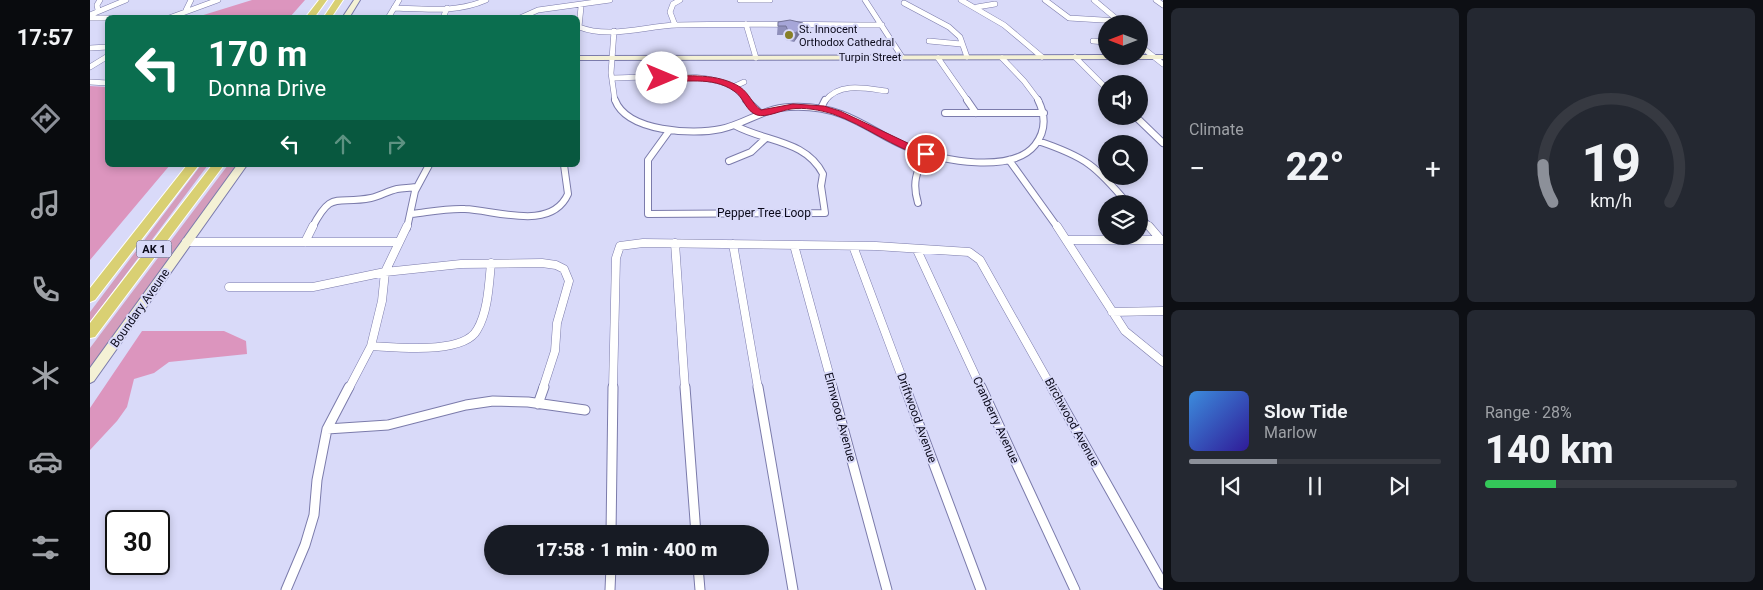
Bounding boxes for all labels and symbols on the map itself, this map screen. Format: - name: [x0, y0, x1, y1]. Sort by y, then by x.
- north arrow: [1098, 15, 1148, 65]
- place label: St. Innocent Orthodox Cathedral: [799, 23, 894, 49]
- marker: St. Innocent Orthodox Cathedral: [783, 29, 795, 41]
- position arrow: [635, 51, 687, 103]
- street label: Turpin Street: [839, 51, 902, 64]
- pin: [905, 133, 947, 175]
- street label: Pepper Tree Loop: [717, 206, 811, 220]
- road number: AK 1: [136, 240, 172, 258]
- street label: Boundary Aveune: [108, 266, 172, 350]
- street label: Elmwood Avenue: [821, 371, 859, 463]
- street label: Driftwood Avenue: [894, 371, 940, 465]
- street label: Cranberry Avenue: [970, 374, 1022, 466]
- street label: Birchwood Avenue: [1042, 375, 1102, 469]
- speed limit sign: 30: [105, 510, 170, 575]

